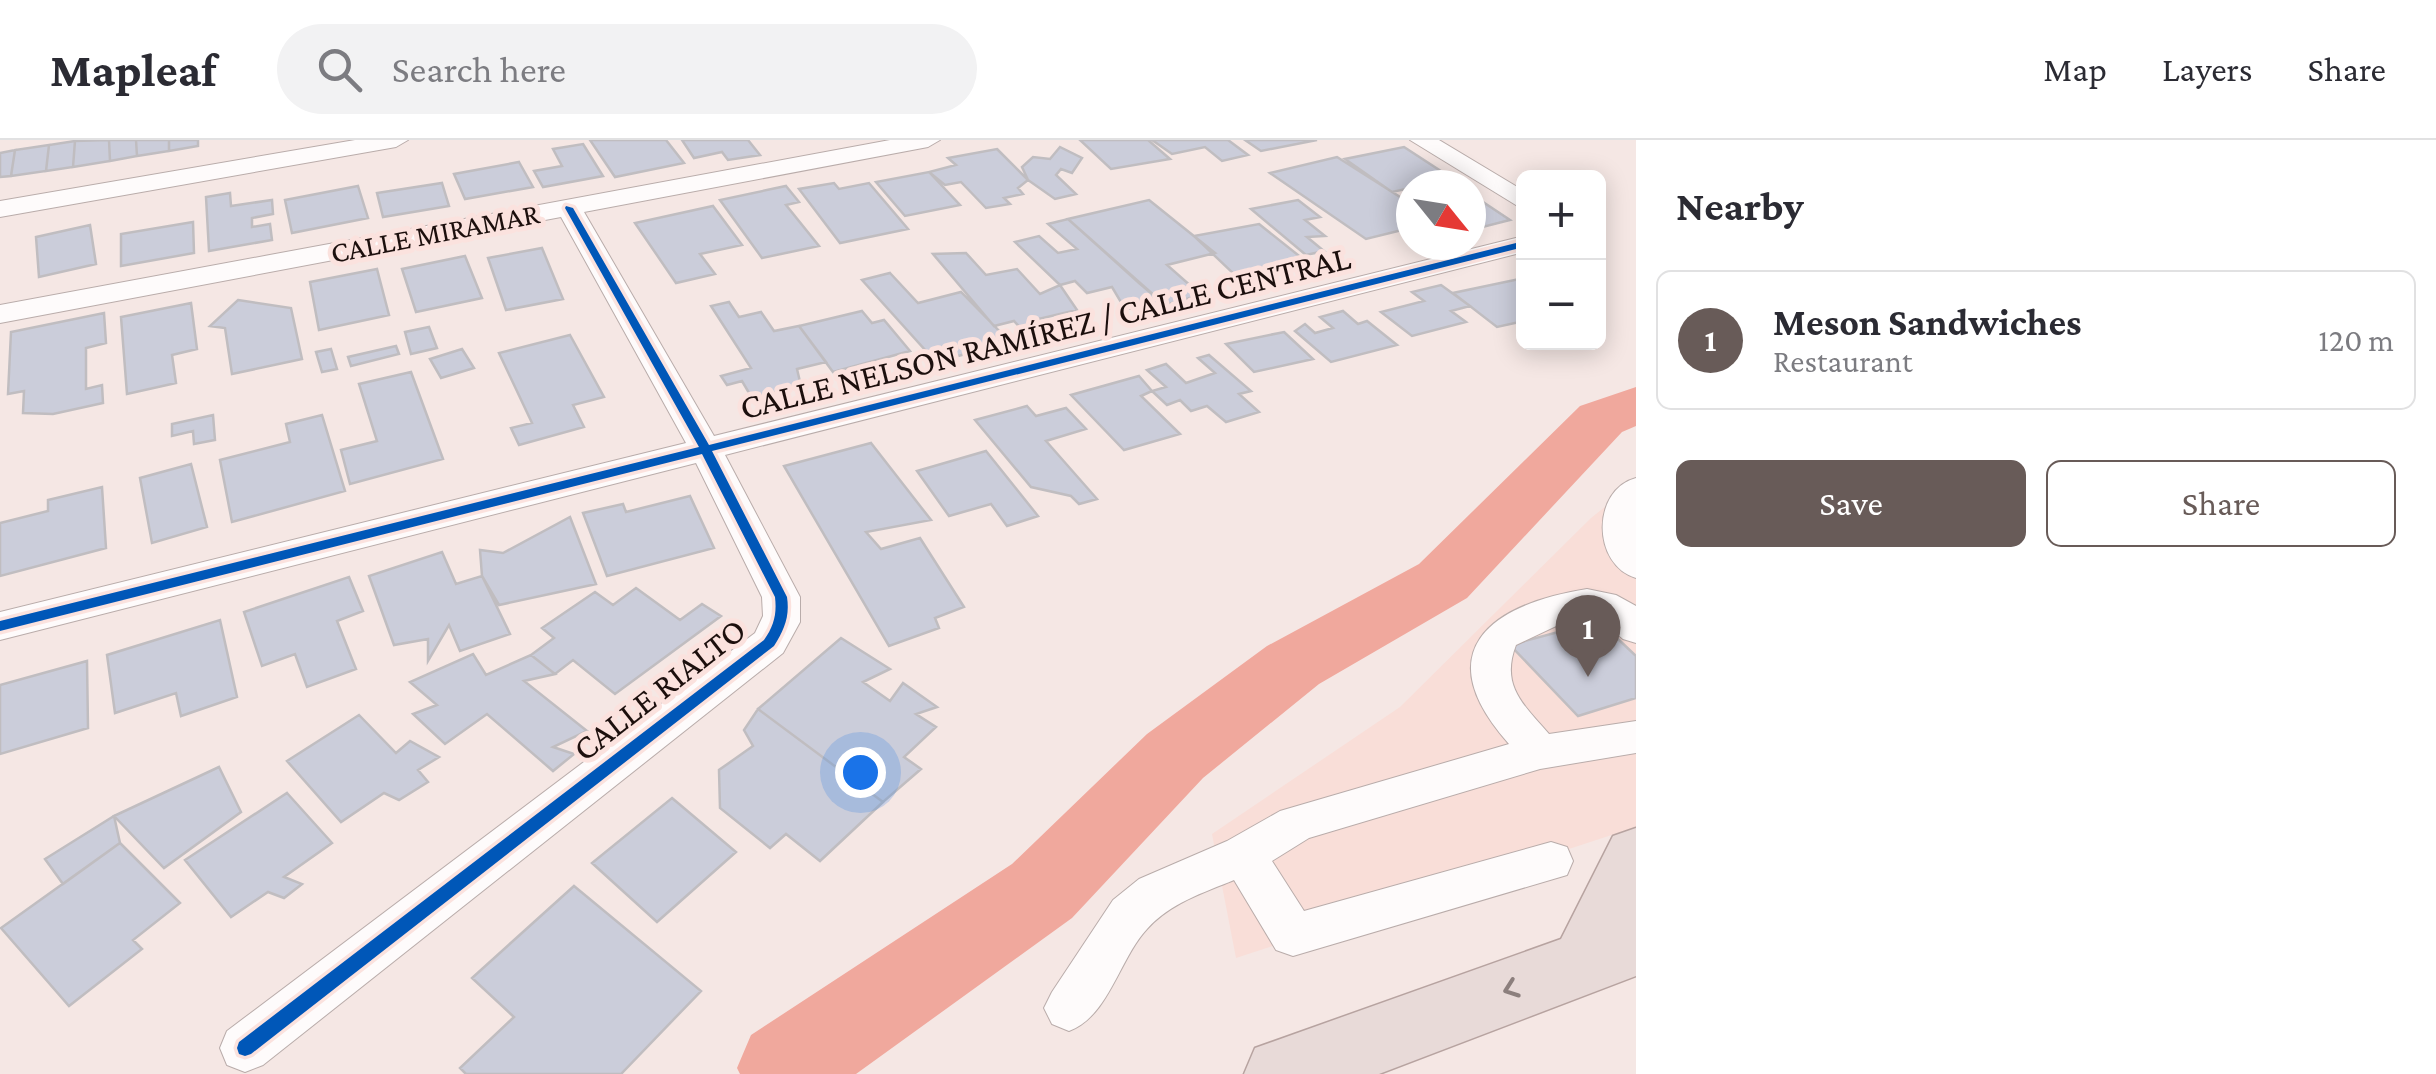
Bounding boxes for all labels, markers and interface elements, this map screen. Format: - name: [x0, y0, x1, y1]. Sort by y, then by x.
- search box: [277, 24, 977, 114]
- icon: search: [312, 42, 367, 97]
- text: Mapleaf: [50, 43, 217, 96]
- text: Search here: [392, 48, 566, 90]
- text: Map: [2043, 50, 2107, 89]
- text: Layers: [2162, 50, 2253, 89]
- text: Share: [2308, 50, 2386, 89]
- north arrow: [1396, 170, 1486, 260]
- map controls: [1516, 170, 1606, 350]
- button: +: [1516, 170, 1606, 260]
- text: Nearby: [1676, 182, 1804, 229]
- street label: CALLE MIRAMAR: [328, 196, 542, 269]
- street label: CALLE NELSON RAMÍREZ / CALLE CENTRAL: [736, 238, 1355, 427]
- button: −: [1516, 260, 1606, 350]
- text: Meson Sandwiches: [1773, 301, 2082, 343]
- text: 1: [1705, 322, 1716, 358]
- text: 120 m: [2318, 322, 2394, 358]
- text: Restaurant: [1773, 343, 1913, 379]
- button: Save: [1676, 460, 2026, 547]
- button: Share: [2046, 460, 2396, 547]
- pin: 1: [1556, 594, 1620, 677]
- street label: CALLE RIALTO: [565, 610, 753, 769]
- your location: [835, 747, 886, 798]
- one-way arrow: [1503, 977, 1521, 997]

